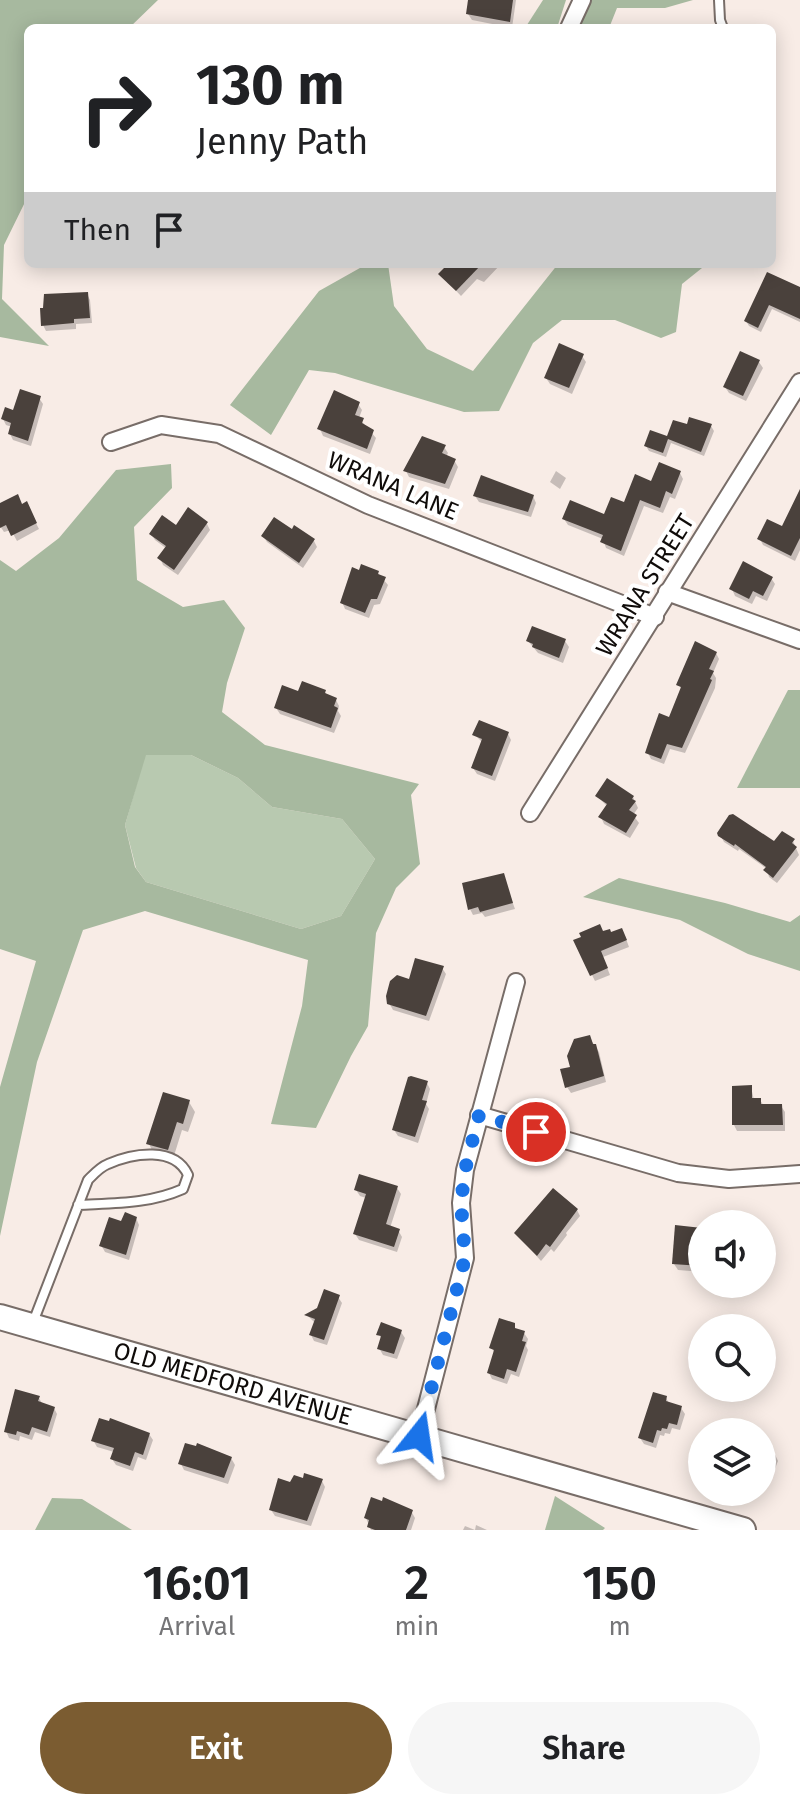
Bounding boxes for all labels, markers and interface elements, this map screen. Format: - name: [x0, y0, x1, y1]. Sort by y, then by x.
- text: 130 m: [196, 52, 344, 119]
- icon: right: [64, 56, 168, 160]
- text: Jenny Path: [196, 120, 368, 164]
- icon: arrive: [147, 208, 191, 252]
- text: Then: [64, 212, 131, 248]
- street label: WRANA LANE: [323, 446, 463, 526]
- street label: WRANA STREET: [590, 508, 700, 661]
- pin: [502, 1098, 570, 1166]
- icon: arrive: [514, 1110, 558, 1154]
- map controls: [688, 1210, 776, 1506]
- button: sound: [688, 1210, 776, 1298]
- button: search: [688, 1314, 776, 1402]
- street label: OLD MEDFORD AVENUE: [110, 1336, 355, 1431]
- position arrow: [377, 1394, 461, 1478]
- button: layers: [688, 1418, 776, 1506]
- text: 16:01: [143, 1554, 252, 1612]
- text: 2: [405, 1554, 429, 1612]
- text: 150: [582, 1554, 657, 1612]
- text: Arrival: [159, 1611, 235, 1642]
- text: min: [394, 1611, 439, 1642]
- text: m: [608, 1611, 631, 1642]
- button: Exit: [40, 1702, 392, 1794]
- button: Share: [408, 1702, 760, 1794]

